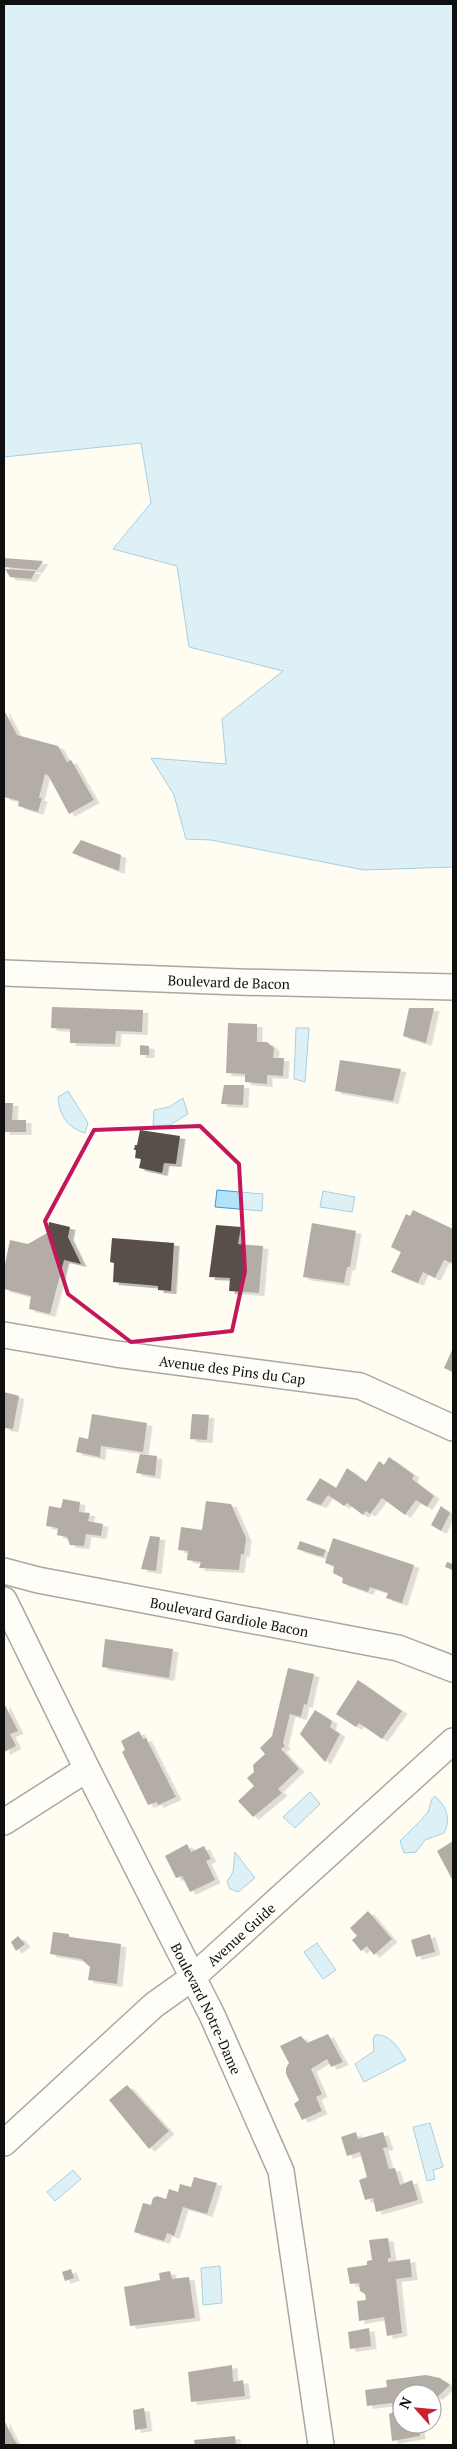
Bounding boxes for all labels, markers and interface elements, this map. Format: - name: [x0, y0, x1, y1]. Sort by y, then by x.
- street label: Boulevard de Bacon: [167, 970, 291, 993]
- street label: Avenue des Pins du Cap: [158, 1350, 307, 1388]
- street label: Boulevard Gardiole Bacon: [149, 1592, 311, 1641]
- street label: Avenue Guide: [202, 1898, 279, 1970]
- street label: Boulevard Notre-Dame: [167, 1939, 246, 2077]
- north arrow: [392, 2384, 442, 2434]
- text: N: [394, 2393, 416, 2412]

